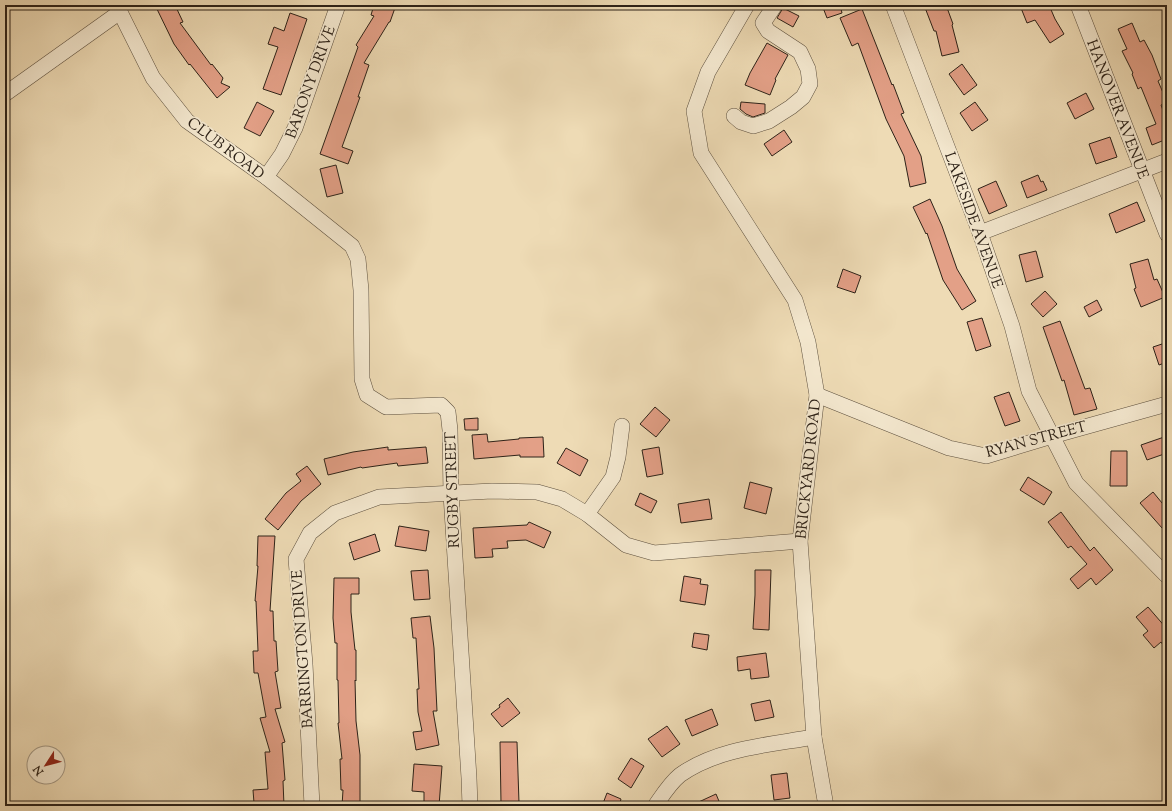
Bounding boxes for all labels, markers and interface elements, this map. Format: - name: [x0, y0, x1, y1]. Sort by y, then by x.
- street label: BARONY DRIVE: [281, 23, 342, 142]
- street label: HANOVER AVENUE: [1080, 37, 1153, 182]
- street label: CLUB ROAD: [182, 113, 268, 185]
- street label: LAKESIDE AVENUE: [938, 149, 1007, 292]
- street label: BRICKYARD ROAD: [792, 398, 827, 540]
- street label: RYAN STREET: [984, 417, 1090, 464]
- street label: RUGBY STREET: [441, 431, 466, 548]
- street label: BARRINGTON DRIVE: [287, 569, 320, 729]
- north arrow: [26, 745, 66, 785]
- text: N: [30, 762, 48, 779]

